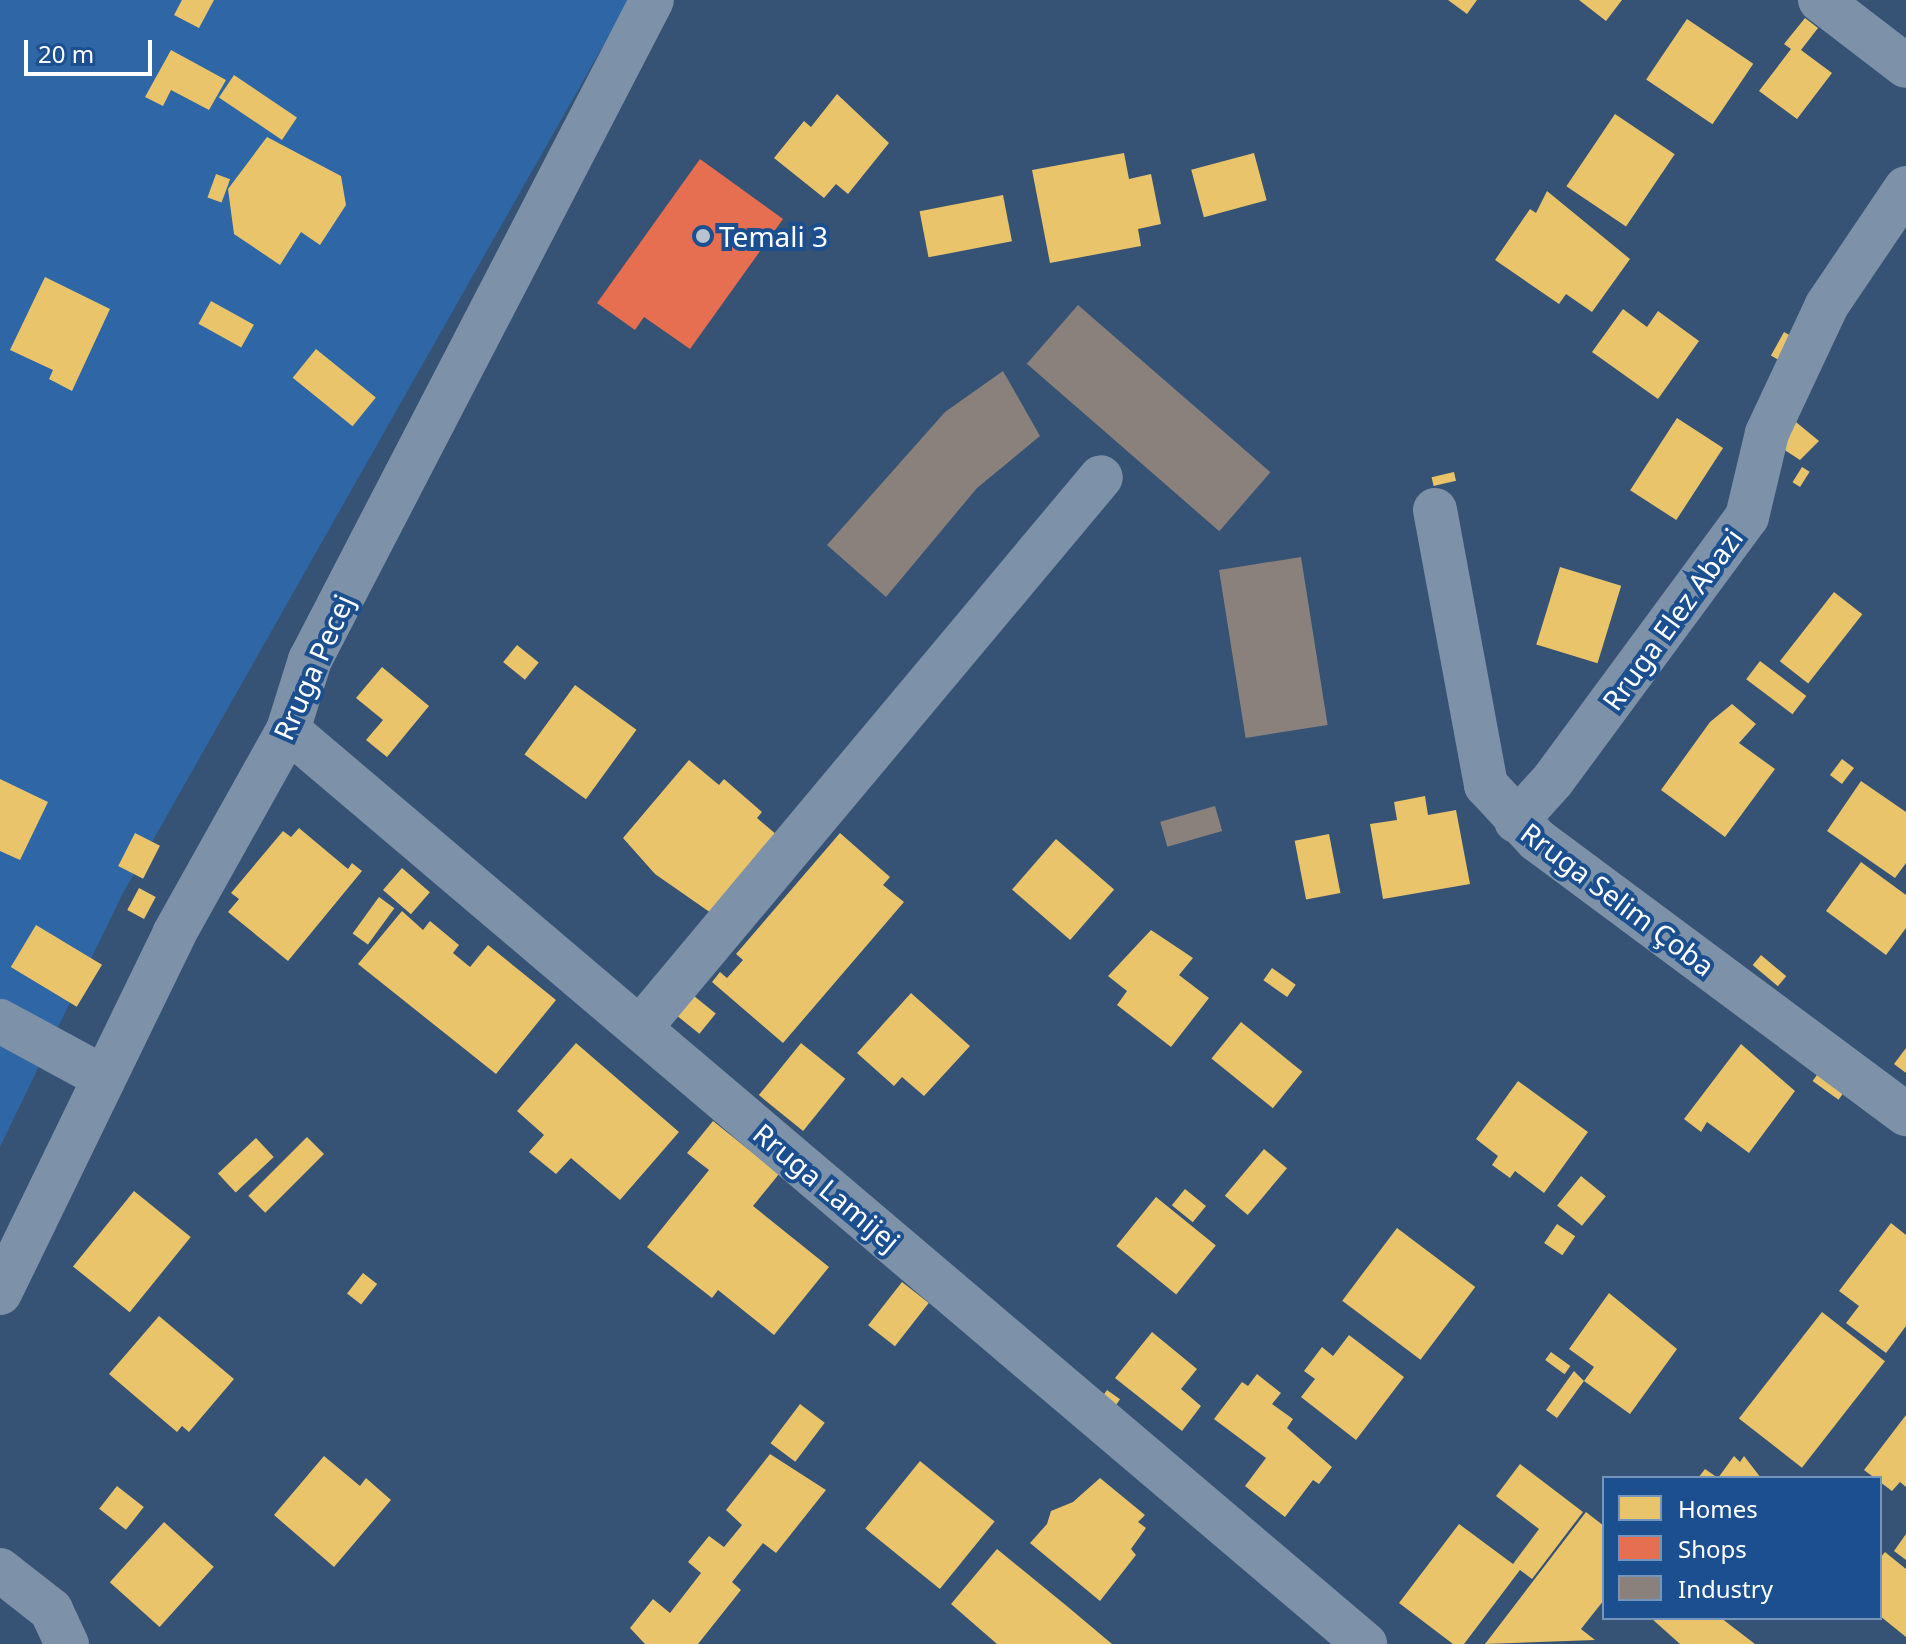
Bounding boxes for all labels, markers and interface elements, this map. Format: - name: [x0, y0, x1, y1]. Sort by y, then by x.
- scale bar: [28, 24, 156, 74]
- text: 20 m: [38, 37, 94, 70]
- place label: Temali 3: [719, 219, 828, 253]
- marker: Temali 3: [694, 227, 712, 245]
- street label: Rruga Elez Abazi: [1595, 522, 1749, 716]
- street label: Rruga Pecej: [266, 589, 360, 745]
- street label: Rruga Selim Çoba: [1515, 815, 1721, 983]
- street label: Rruga Lamijej: [747, 1116, 907, 1258]
- legend: [1602, 1476, 1882, 1620]
- text: Homes: [1678, 1492, 1758, 1525]
- text: Shops: [1678, 1532, 1747, 1565]
- text: Industry: [1678, 1572, 1773, 1605]

